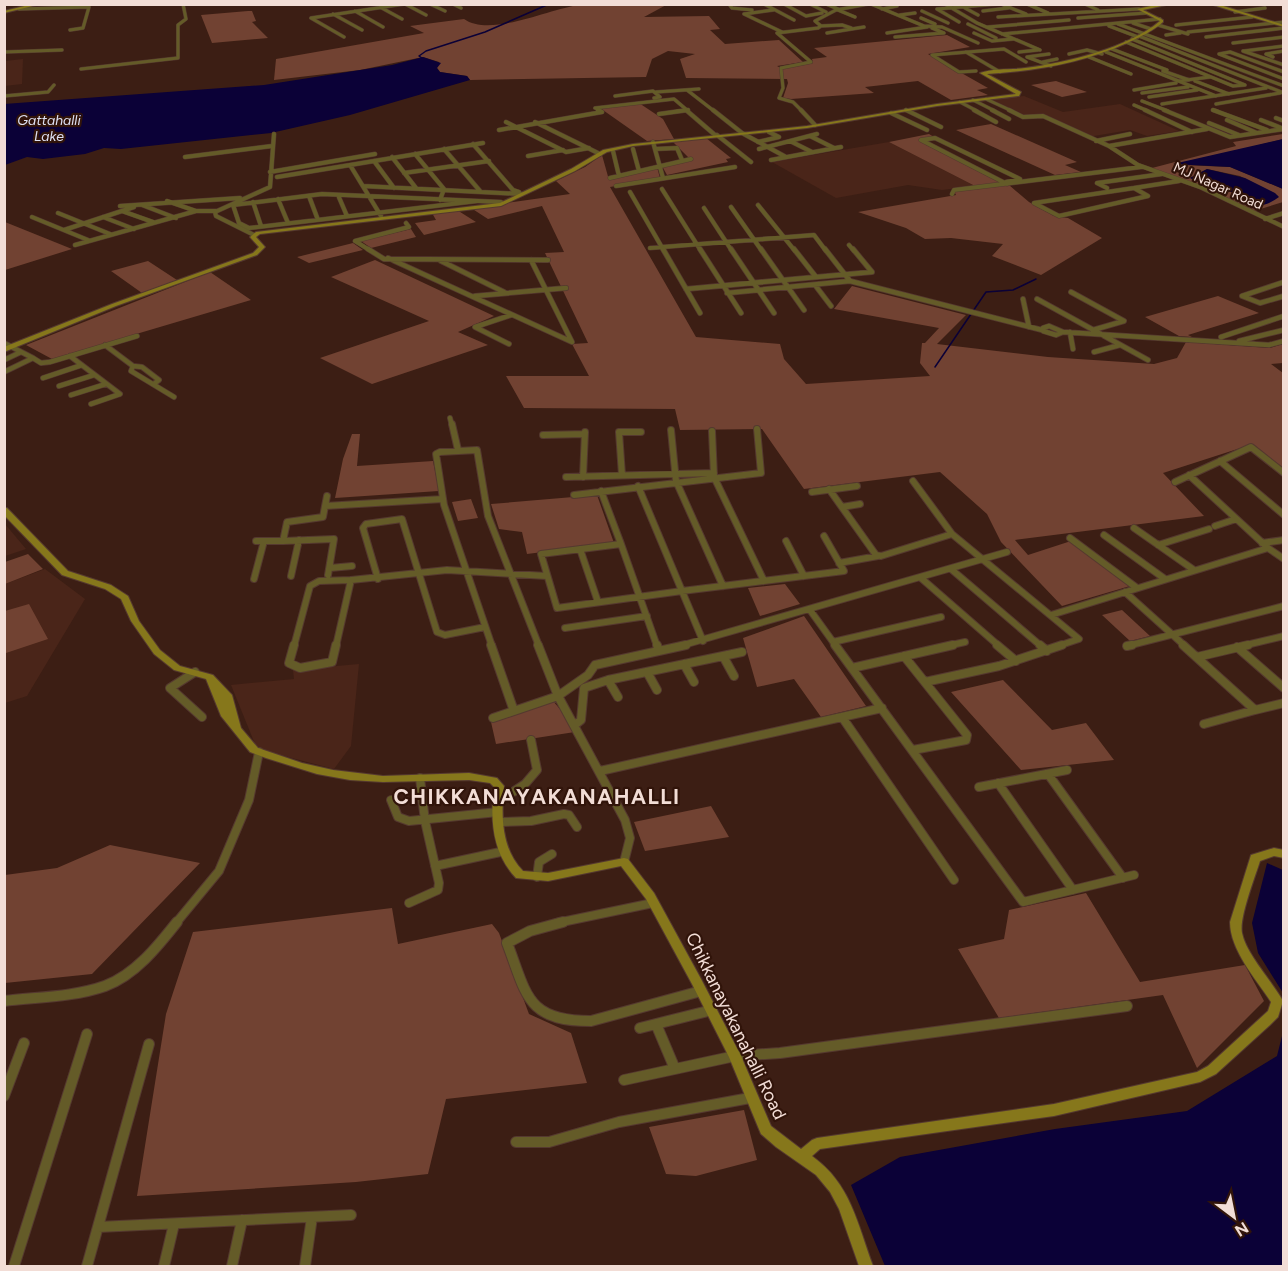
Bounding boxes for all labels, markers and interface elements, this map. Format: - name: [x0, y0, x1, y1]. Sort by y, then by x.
- water label: Gattahalli Lake: [17, 112, 81, 145]
- street label: MJ Nagar Road: [1171, 159, 1265, 213]
- district label: CHIKKANAYAKANAHALLI: [393, 784, 681, 809]
- street label: Chikkanayakanahalli Road: [681, 929, 791, 1123]
- north arrow: [1204, 1187, 1264, 1247]
- text: N: [1231, 1218, 1252, 1241]

